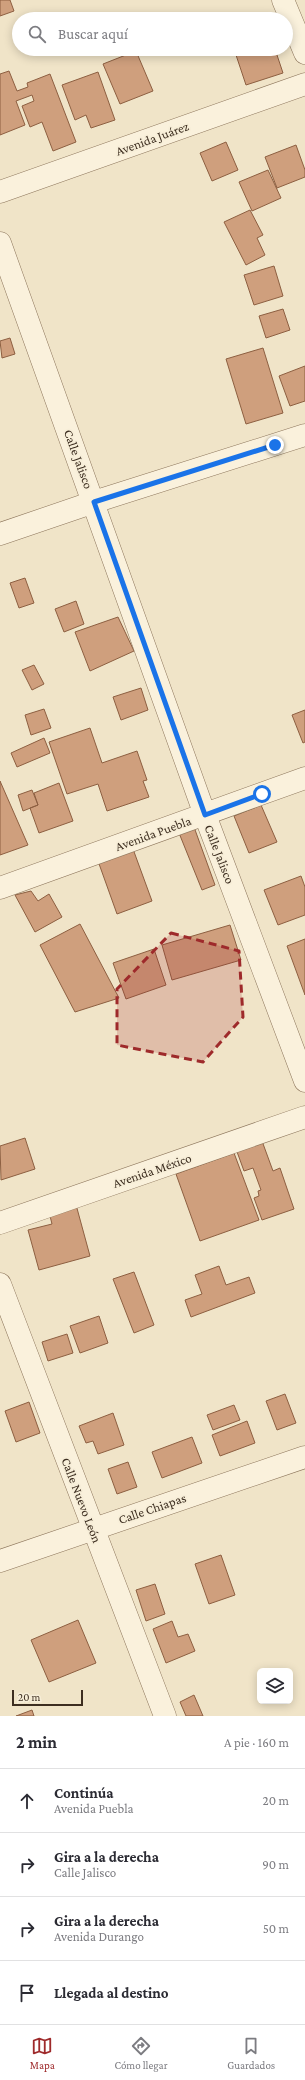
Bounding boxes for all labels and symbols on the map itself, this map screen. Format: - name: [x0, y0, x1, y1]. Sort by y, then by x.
- street label: Avenida Juárez: [114, 118, 191, 159]
- street label: Calle Jalisco: [61, 427, 96, 491]
- route end: [266, 436, 284, 454]
- route start: [253, 785, 271, 803]
- street label: Avenida Puebla: [113, 813, 193, 854]
- street label: Calle Jalisco: [201, 822, 238, 886]
- street label: Avenida México: [111, 1150, 193, 1191]
- street label: Calle Nuevo León: [58, 1455, 105, 1545]
- street label: Calle Chiapas: [116, 1490, 188, 1527]
- scale bar: [12, 1688, 83, 1707]

